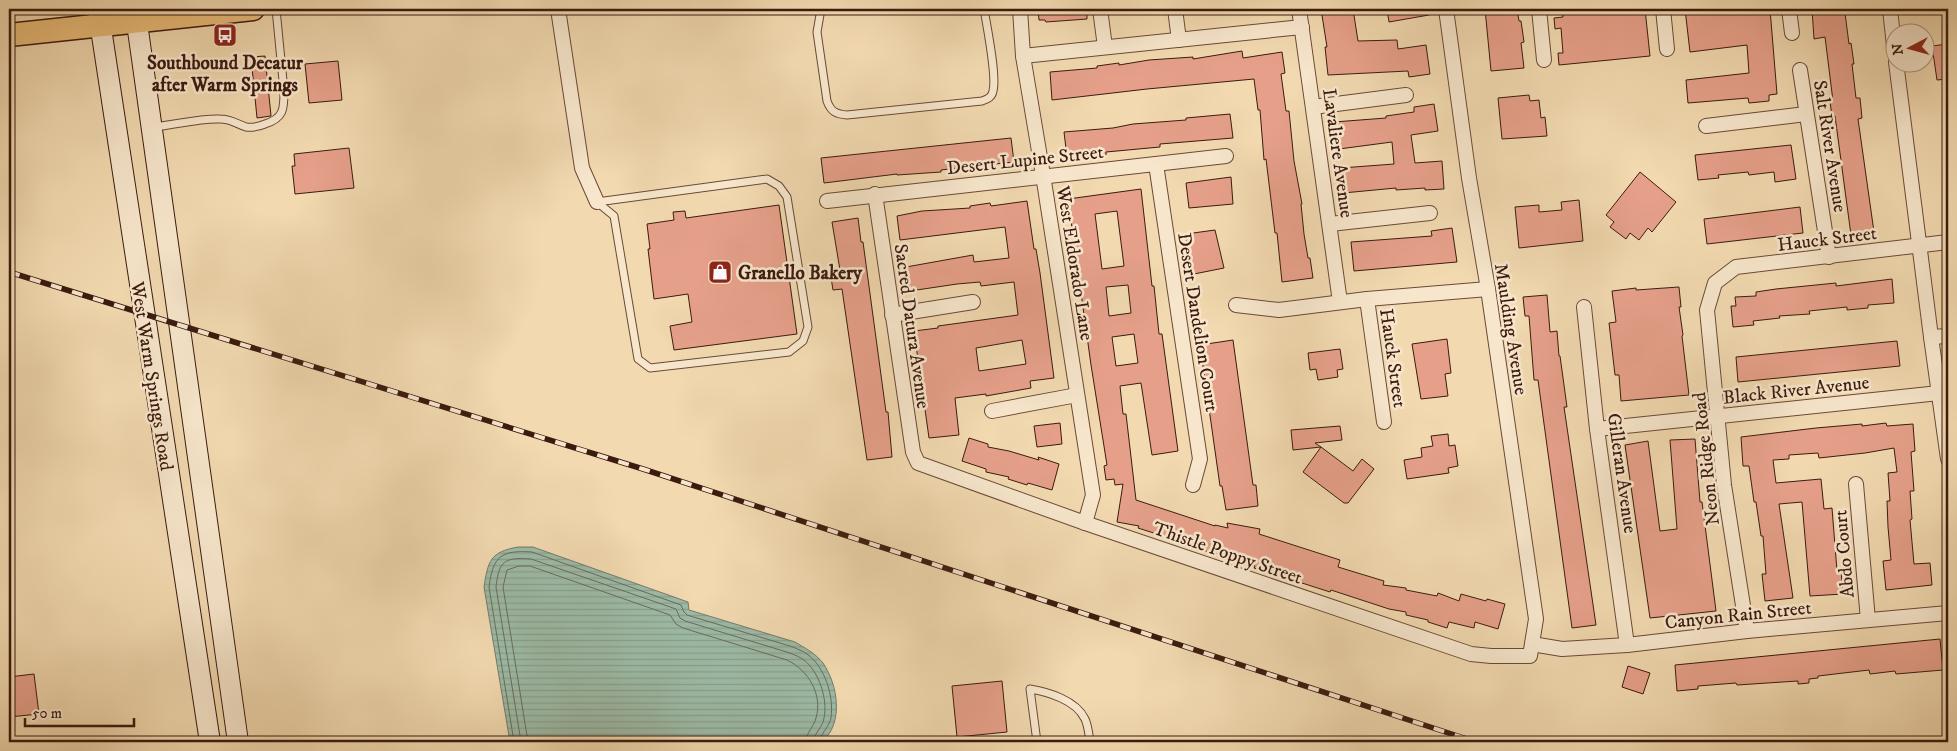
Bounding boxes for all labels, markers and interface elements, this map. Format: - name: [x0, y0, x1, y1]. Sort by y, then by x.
- bus stop icon: Southbound Decatur after Warm Springs: [212, 22, 238, 48]
- north arrow: [1884, 22, 1934, 72]
- text: N: [1888, 42, 1908, 56]
- place label: Southbound Decatur after Warm Springs: [147, 52, 304, 97]
- street label: Salt River Avenue: [1808, 79, 1851, 214]
- street label: Lavaliere Avenue: [1317, 87, 1358, 220]
- street label: Desert Lupine Street: [946, 141, 1105, 180]
- street label: West Eldorado Lane: [1051, 183, 1098, 342]
- street label: Hauck Street: [1776, 222, 1878, 257]
- street label: Desert Dandelion Court: [1172, 231, 1223, 413]
- street label: Sacred Datura Avenue: [889, 242, 934, 410]
- shop icon: Granello Bakery: [707, 259, 733, 285]
- place label: Granello Bakery: [738, 262, 863, 285]
- street label: Maulding Avenue: [1489, 262, 1532, 397]
- street label: West Warm Springs Road: [125, 279, 178, 473]
- street label: Hauck Street: [1374, 307, 1411, 409]
- street label: Black River Avenue: [1722, 371, 1871, 410]
- street label: Neon Ridge Road: [1688, 391, 1725, 527]
- street label: Gilleran Avenue: [1602, 412, 1641, 535]
- street label: Abdo Court: [1829, 509, 1860, 599]
- street label: Thistle Poppy Street: [1150, 517, 1305, 590]
- street label: Canyon Rain Street: [1664, 596, 1813, 635]
- scale bar: [25, 696, 134, 728]
- text: 50 m: [32, 704, 62, 723]

